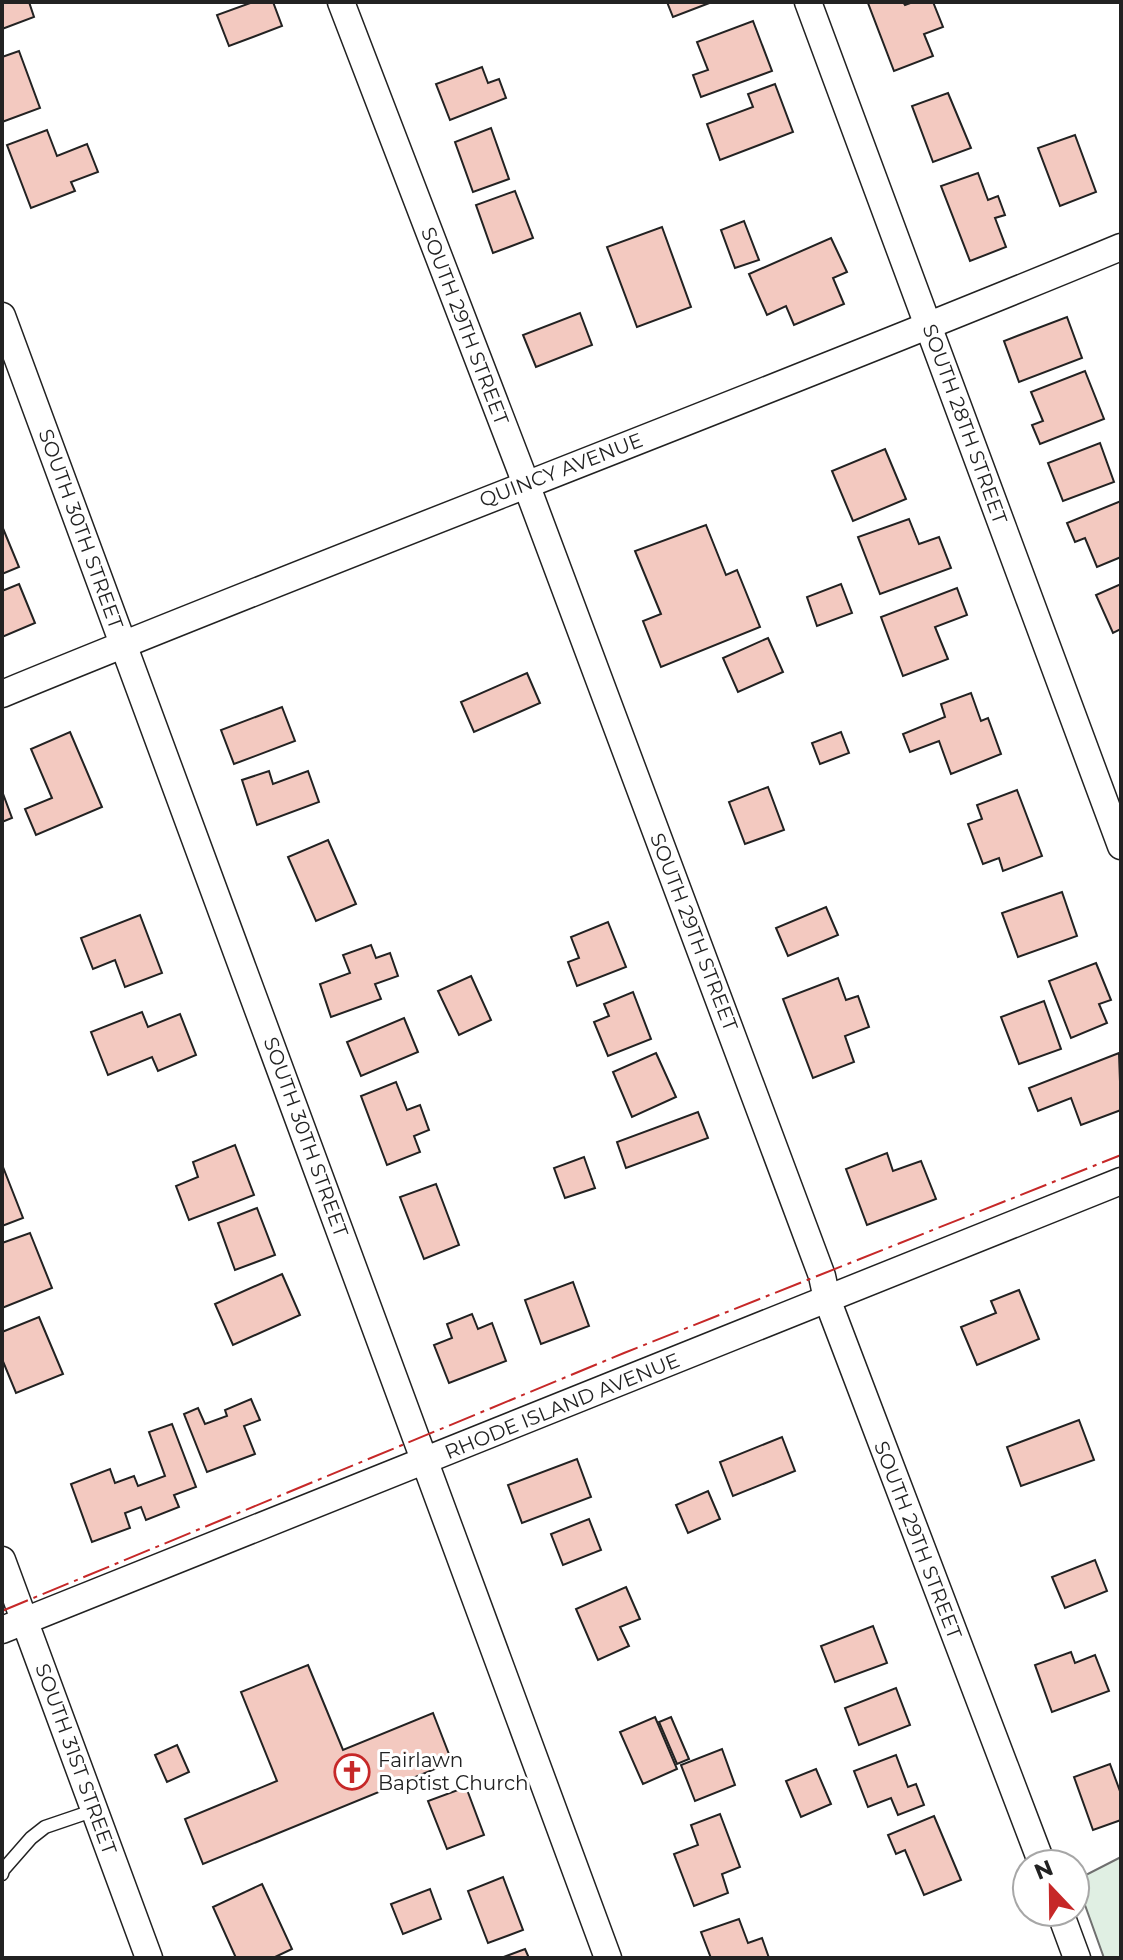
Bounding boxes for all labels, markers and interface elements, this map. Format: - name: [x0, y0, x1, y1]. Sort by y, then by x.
- street label: SOUTH 29TH STREET: [416, 224, 514, 429]
- street label: SOUTH 28TH STREET: [918, 321, 1013, 528]
- street label: SOUTH 30TH STREET: [34, 426, 129, 633]
- street label: QUINCY AVENUE: [476, 428, 646, 512]
- street label: SOUTH 29TH STREET: [645, 830, 743, 1035]
- street label: SOUTH 30TH STREET: [259, 1034, 354, 1241]
- street label: RHODE ISLAND AVENUE: [441, 1348, 683, 1464]
- street label: SOUTH 29TH STREET: [869, 1438, 967, 1643]
- street label: SOUTH 31ST STREET: [30, 1660, 122, 1858]
- place label: Fairlawn Baptist Church: [378, 1748, 529, 1795]
- church icon: Fairlawn Baptist Church: [333, 1753, 371, 1791]
- north arrow: [1011, 1848, 1091, 1928]
- text: N: [1030, 1854, 1057, 1886]

